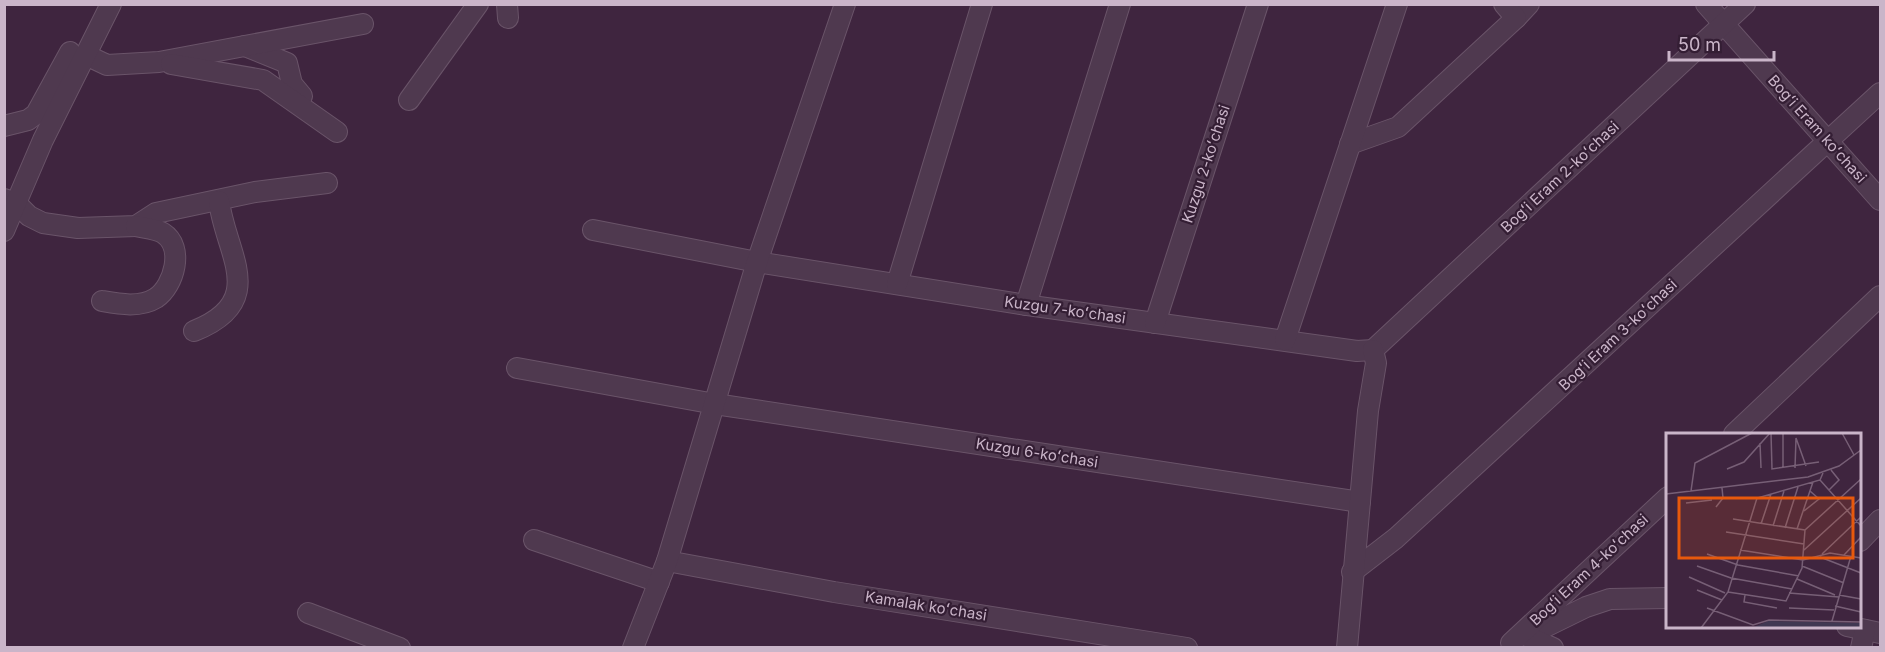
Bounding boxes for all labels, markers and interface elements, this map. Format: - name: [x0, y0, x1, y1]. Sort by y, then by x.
- scale bar: [1669, 24, 1774, 62]
- text: 50 m: [1678, 34, 1721, 55]
- street label: Bogʻi Eram koʻchasi: [1764, 71, 1871, 187]
- street label: Kuzgu 2-koʻchasi: [1177, 102, 1234, 225]
- street label: Bogʻi Eram 2-koʻchasi: [1497, 117, 1623, 236]
- street label: Bogʻi Eram 3-koʻchasi: [1555, 275, 1681, 394]
- street label: Kuzgu 7-koʻchasi: [1003, 292, 1127, 327]
- street label: Kuzgu 6-koʻchasi: [975, 433, 1099, 472]
- inset map: [1666, 433, 1861, 628]
- street label: Bogʻi Eram 4-koʻchasi: [1525, 510, 1652, 630]
- street label: Kamalak koʻchasi: [864, 587, 988, 625]

